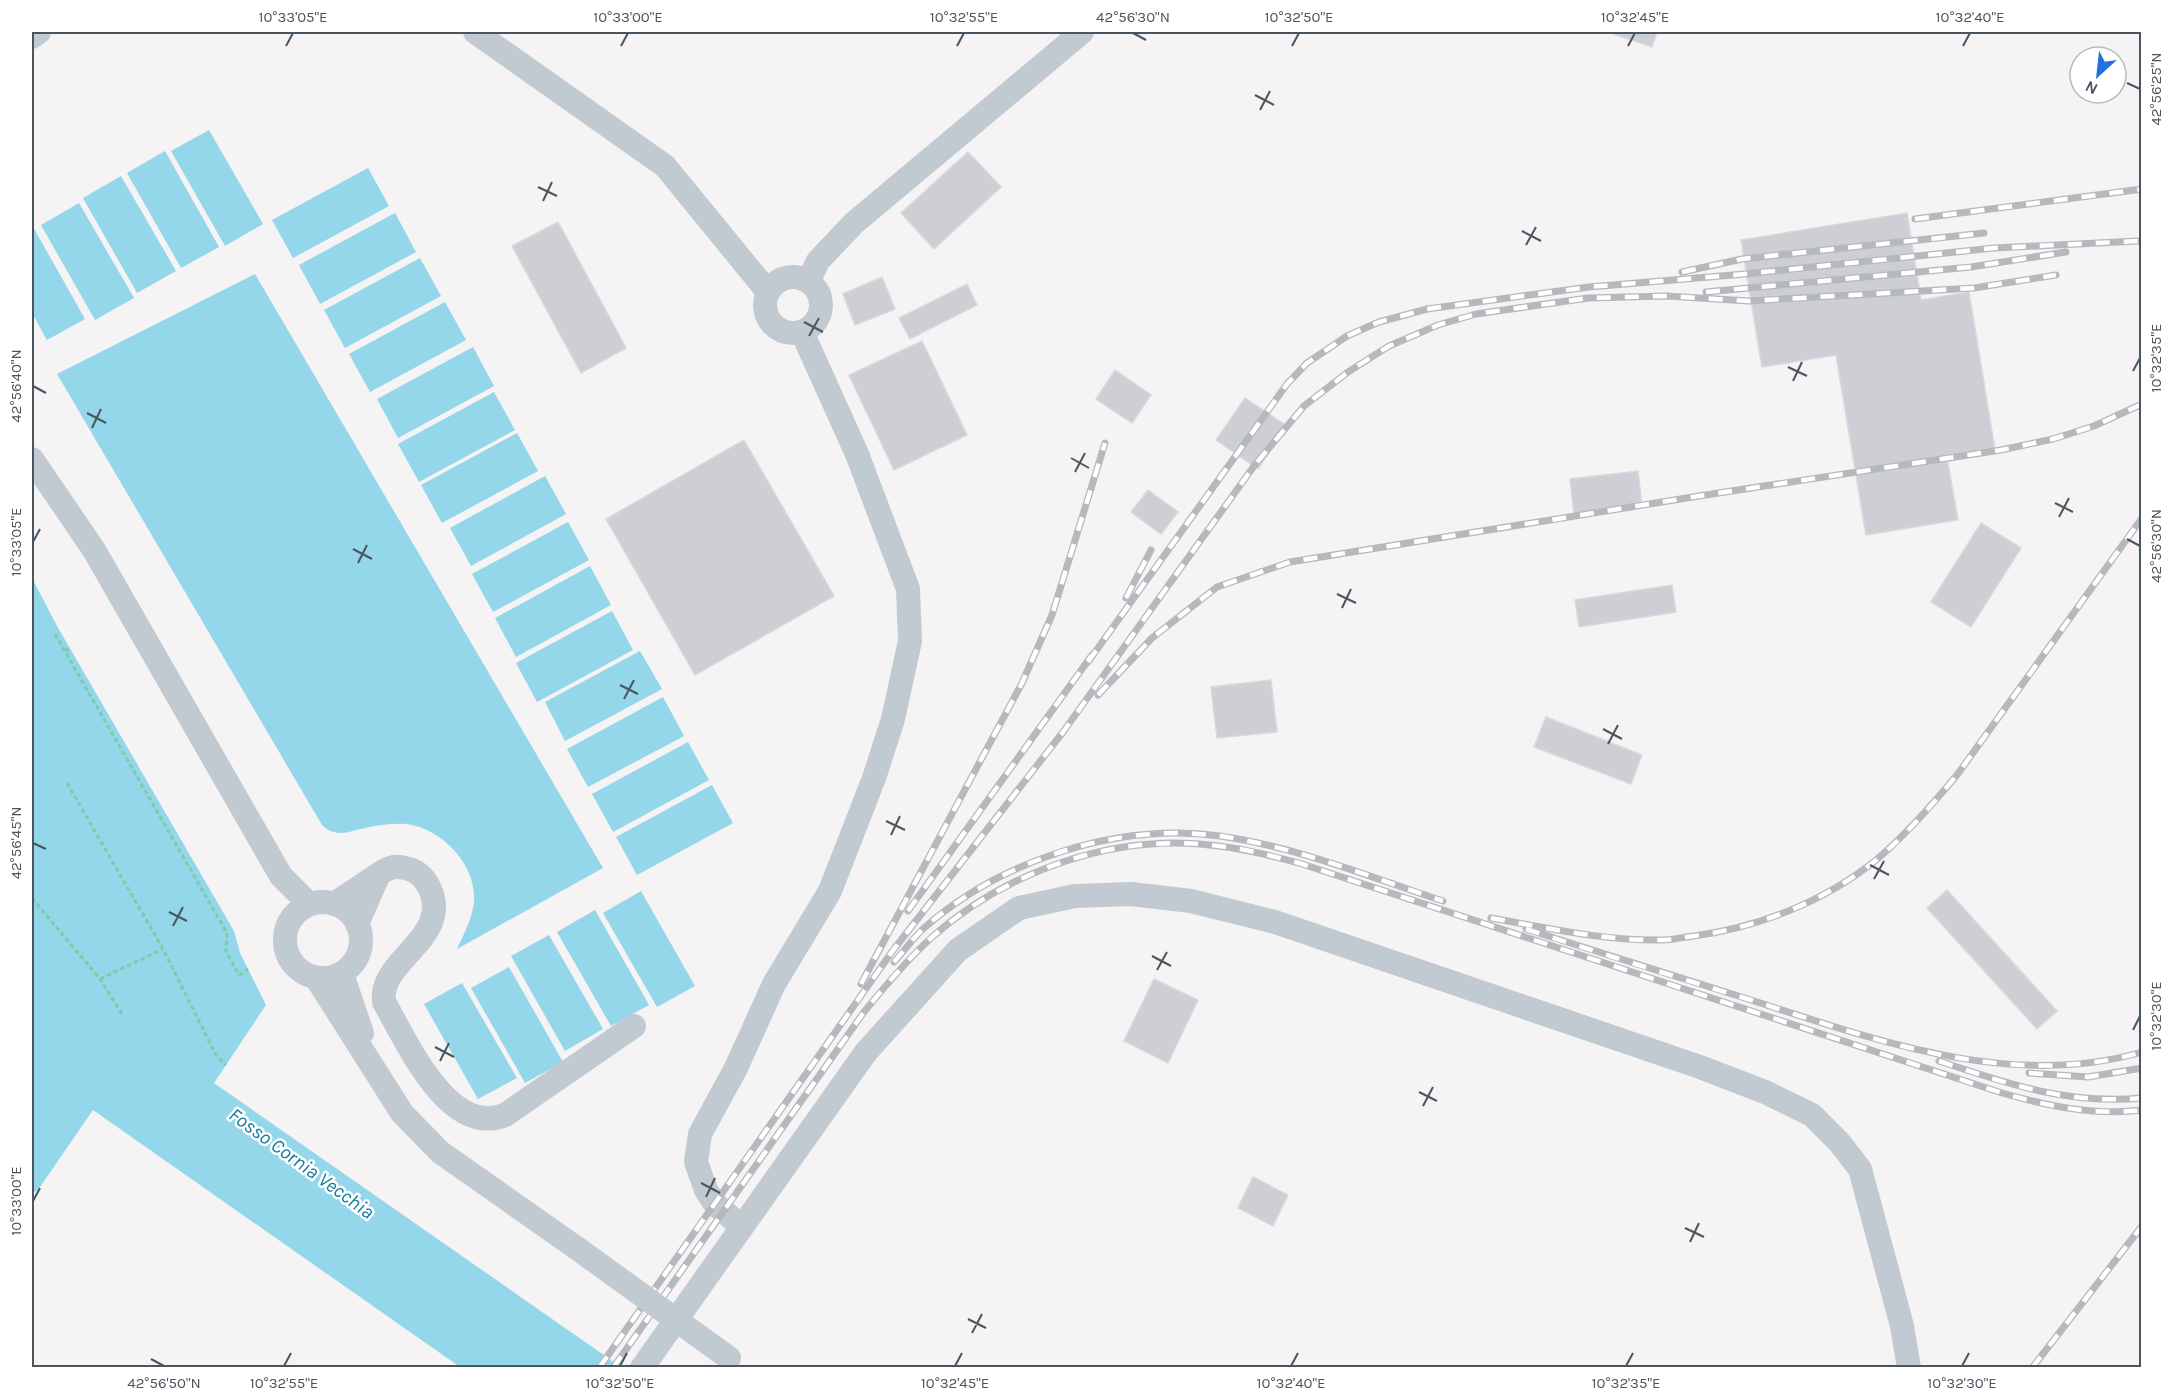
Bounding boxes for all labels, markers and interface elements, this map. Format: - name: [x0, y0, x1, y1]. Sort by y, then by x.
- text: 10°33'05"E: [258, 8, 328, 26]
- text: 10°33'00"E: [593, 8, 663, 26]
- text: 10°32'55"E: [930, 8, 998, 26]
- text: 42°56'30"N: [1096, 8, 1170, 26]
- text: 10°32'50"E: [1265, 8, 1333, 26]
- text: 10°32'45"E: [1601, 8, 1669, 26]
- text: 10°32'40"E: [1936, 8, 2004, 26]
- north arrow: [2068, 45, 2128, 105]
- text: 42°56'25"N: [2147, 52, 2165, 126]
- text: N: [2082, 77, 2101, 99]
- text: 10°32'35"E: [2147, 324, 2165, 392]
- text: 42°56'40"N: [7, 349, 25, 423]
- text: 10°33'05"E: [7, 507, 25, 577]
- text: 42°56'30"N: [2147, 509, 2165, 583]
- text: 42°56'45"N: [7, 807, 25, 879]
- text: 10°32'30"E: [2147, 981, 2165, 1051]
- water label: Fosso Cornia Vecchia: [225, 1103, 379, 1224]
- text: 10°33'00"E: [7, 1166, 25, 1236]
- text: 42°56'50"N: [127, 1374, 201, 1392]
- text: 10°32'55"E: [250, 1374, 318, 1392]
- text: 10°32'50"E: [586, 1374, 654, 1392]
- text: 10°32'45"E: [921, 1374, 989, 1392]
- text: 10°32'40"E: [1257, 1374, 1325, 1392]
- text: 10°32'35"E: [1592, 1374, 1660, 1392]
- text: 10°32'30"E: [1927, 1374, 1997, 1392]

